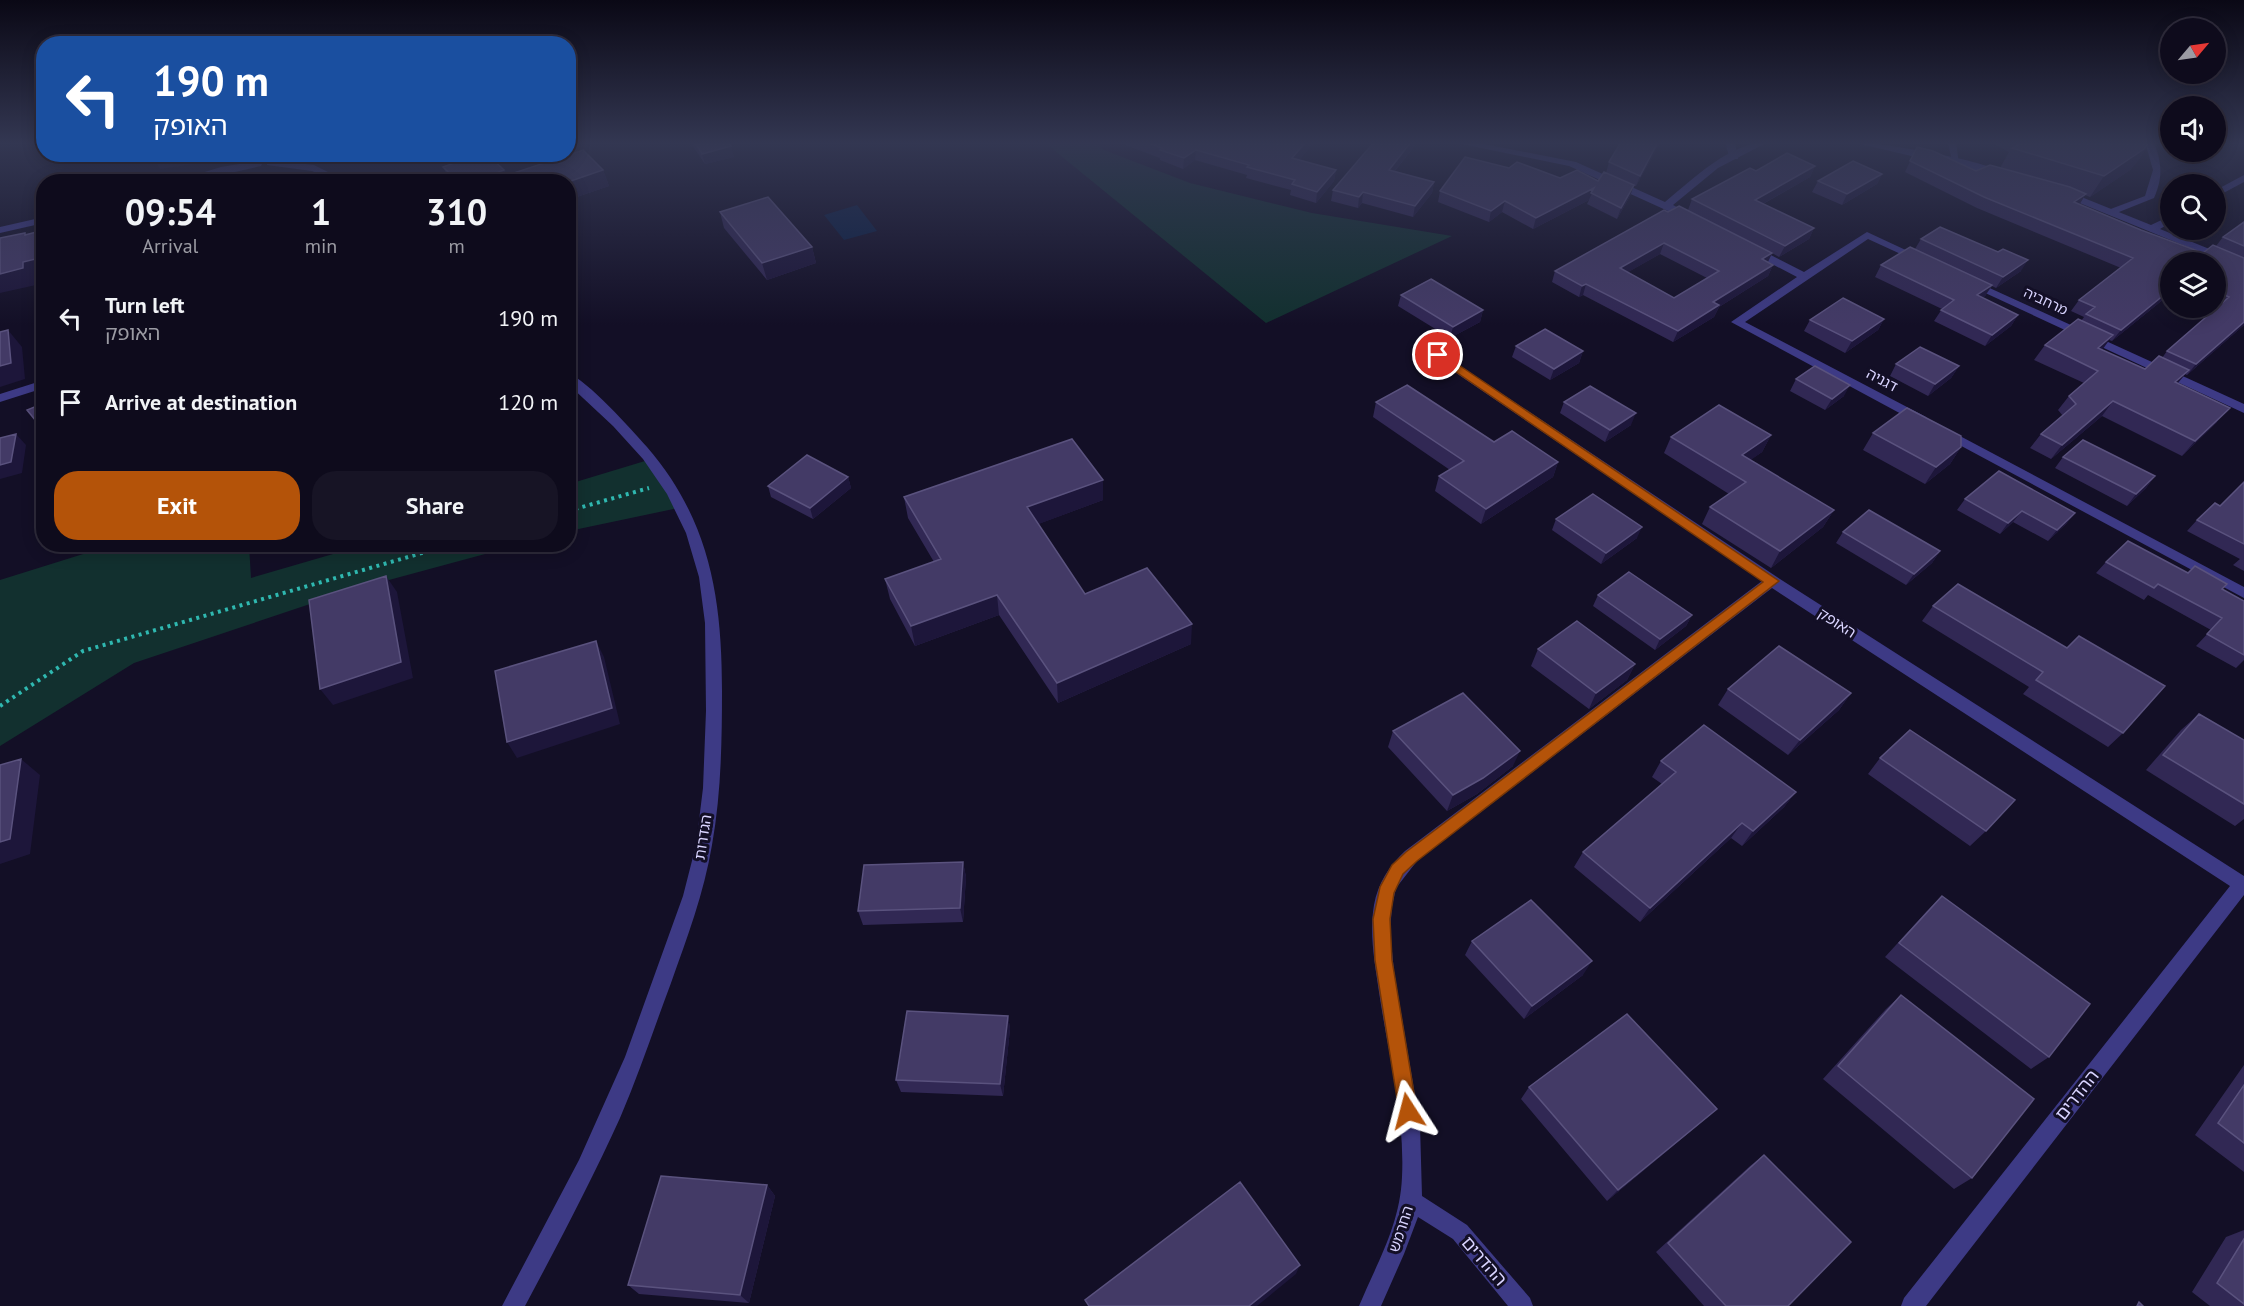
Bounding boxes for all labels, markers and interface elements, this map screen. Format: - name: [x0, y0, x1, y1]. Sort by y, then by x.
- north arrow: [2160, 18, 2226, 84]
- map controls: [2160, 18, 2226, 318]
- text: 190 m: [153, 53, 269, 108]
- icon: left: [54, 60, 132, 138]
- button: sound: [2160, 96, 2226, 162]
- text: האופק: [153, 108, 228, 142]
- button: search: [2160, 174, 2226, 240]
- text: 09:54: [125, 188, 216, 235]
- text: 1: [311, 188, 331, 235]
- text: 310: [426, 188, 487, 235]
- text: Arrival: [142, 233, 198, 259]
- text: min: [305, 233, 337, 259]
- text: m: [449, 233, 465, 259]
- button: layers: [2160, 252, 2226, 318]
- street label: מרחביה: [2021, 283, 2071, 319]
- text: Turn left: [105, 291, 185, 319]
- icon: left: [54, 302, 87, 335]
- text: 190 m: [498, 304, 558, 332]
- text: האופק: [105, 320, 160, 346]
- pin: [1412, 329, 1463, 380]
- icon: arrive: [1421, 338, 1454, 371]
- street label: דגניה: [1863, 363, 1901, 396]
- icon: arrive: [54, 386, 87, 419]
- text: Arrive at destination: [105, 388, 297, 416]
- text: 120 m: [498, 388, 558, 416]
- button: Exit: [54, 471, 300, 540]
- button: Share: [312, 471, 558, 540]
- street label: האופק: [1815, 603, 1860, 642]
- street label: הגדרות: [690, 813, 715, 861]
- street label: ההדרים: [2050, 1065, 2104, 1125]
- position arrow: [1376, 1079, 1440, 1143]
- street label: החרמש: [1384, 1203, 1417, 1255]
- street label: ההדרים: [1457, 1231, 1512, 1290]

